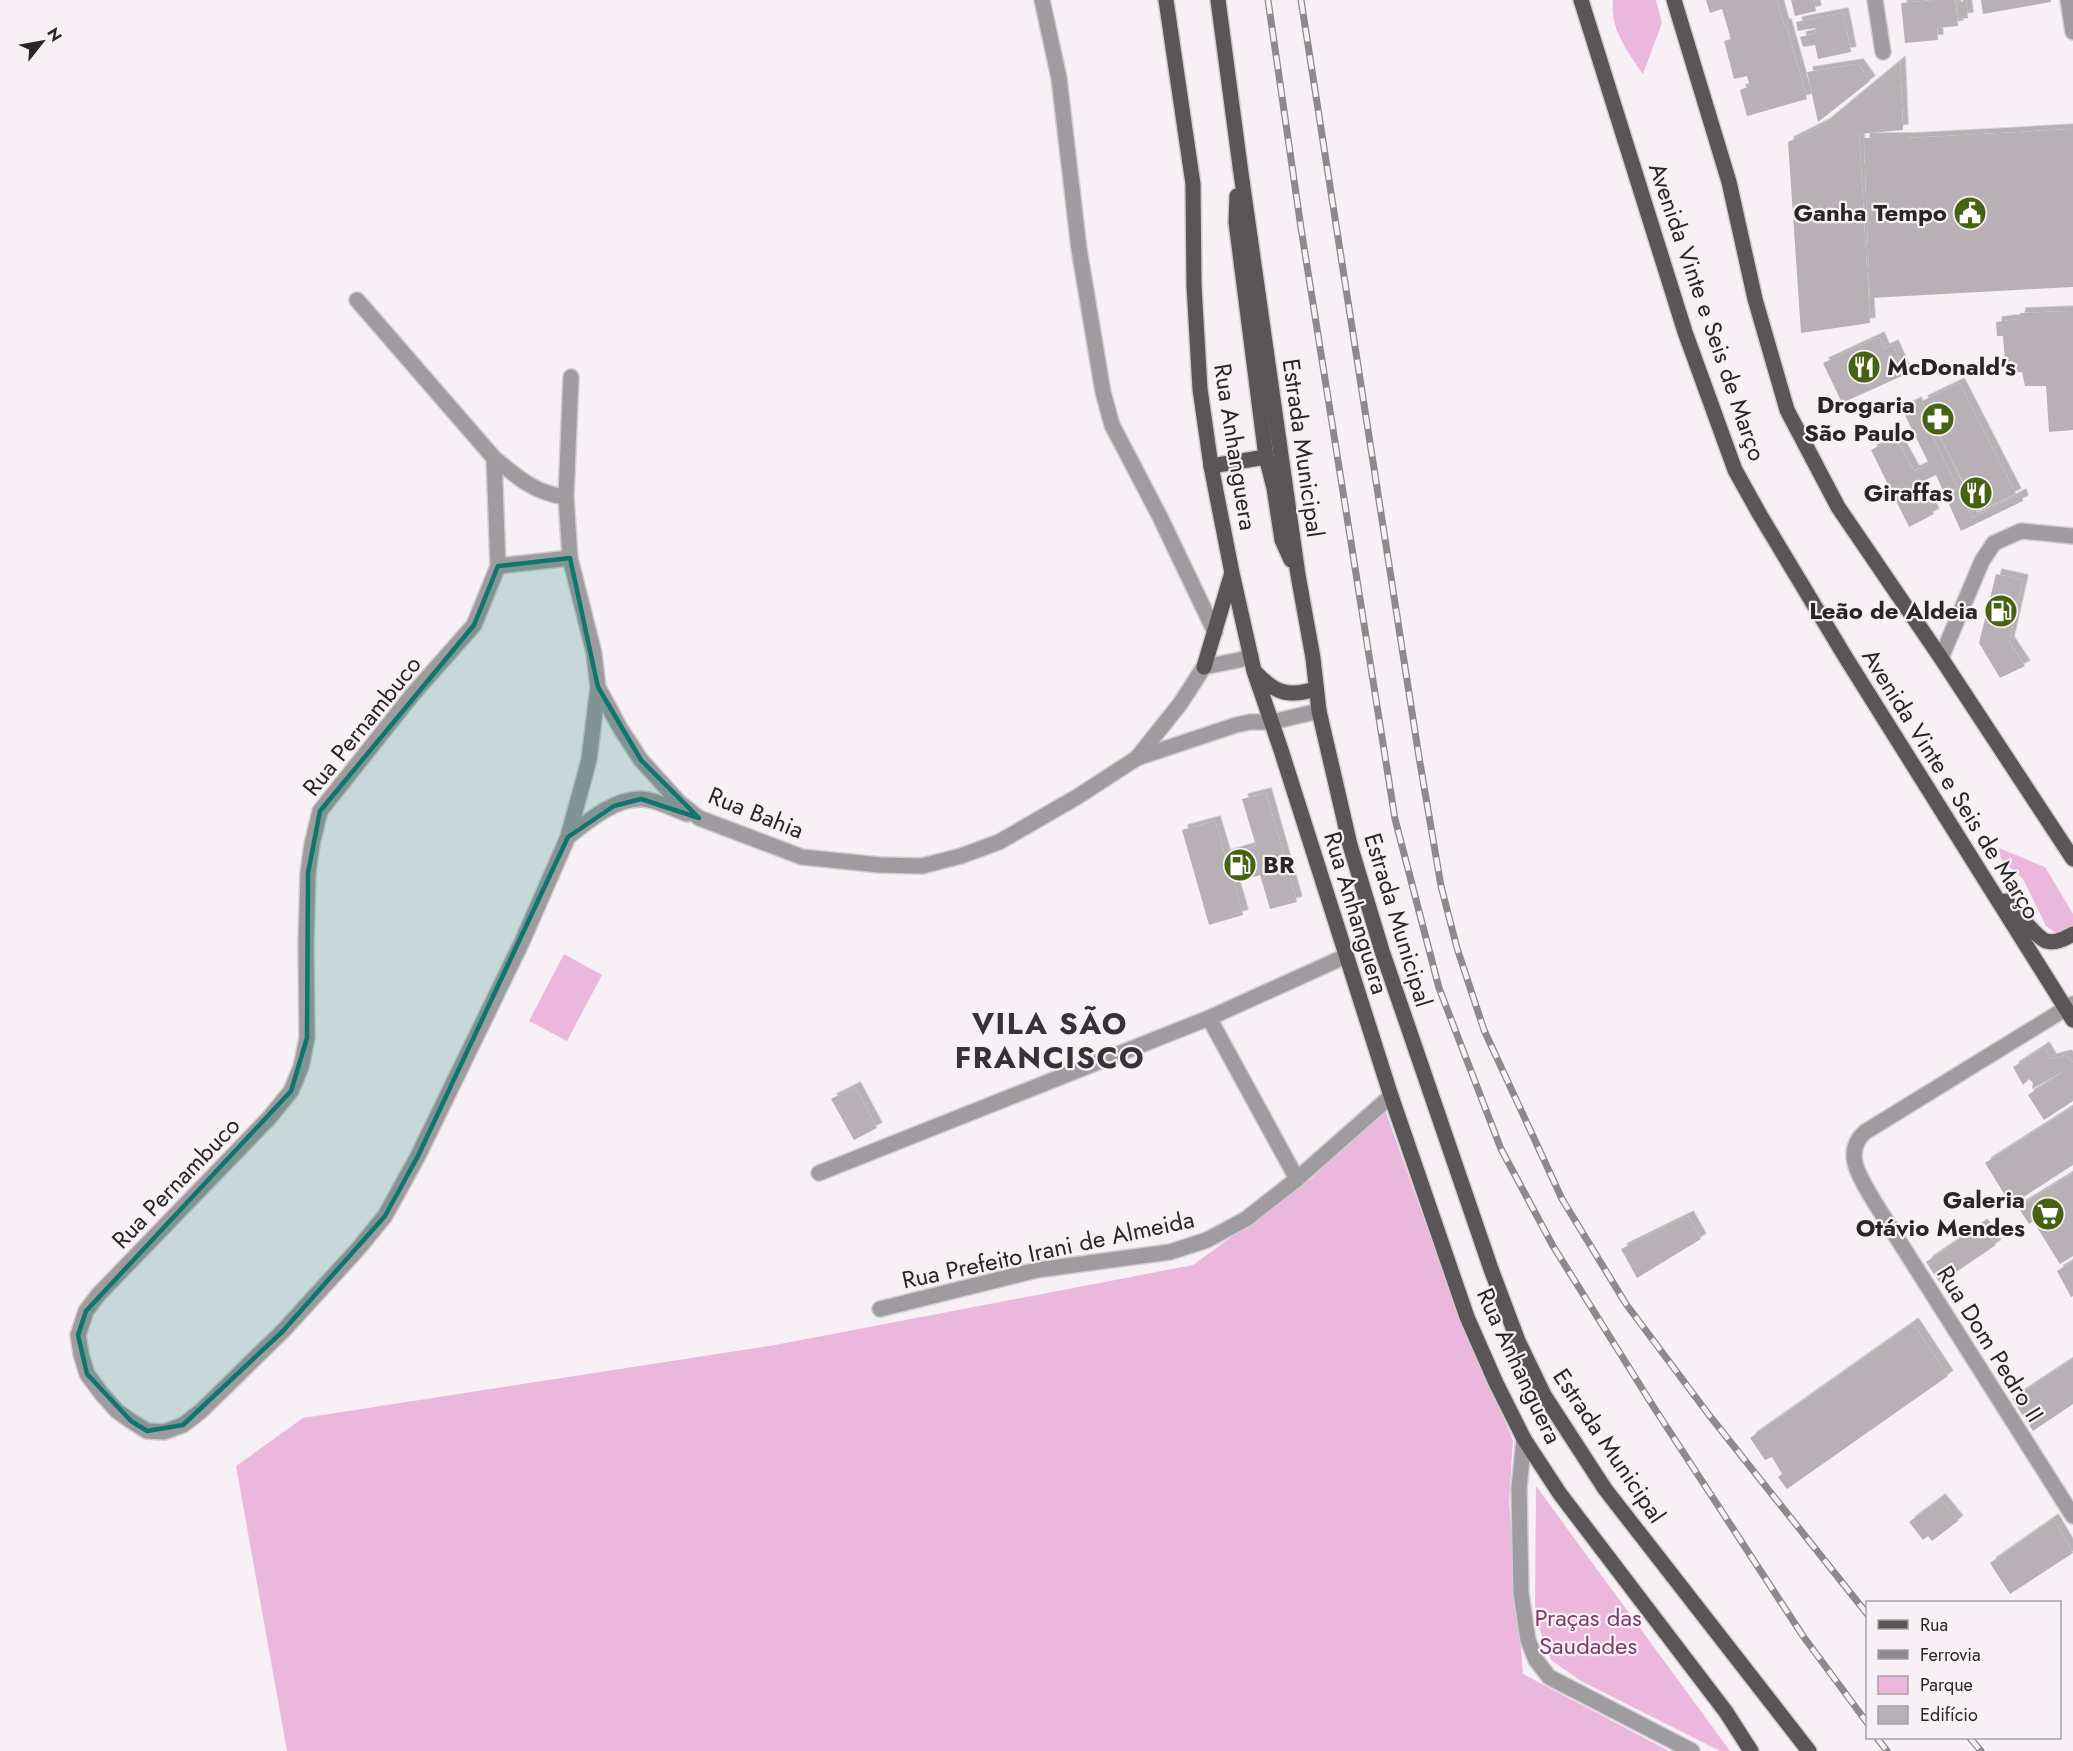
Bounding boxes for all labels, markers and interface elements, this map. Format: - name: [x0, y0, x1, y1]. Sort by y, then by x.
- north arrow: [12, 12, 72, 72]
- text: N: [41, 23, 68, 46]
- street label: Avenida Vinte e Seis de Março: [1640, 158, 1775, 466]
- place label: Ganha Tempo: [1793, 195, 1947, 230]
- public building icon: Ganha Tempo: [1952, 195, 1988, 231]
- restaurant icon: McDonald's: [1846, 349, 1882, 385]
- place label: McDonald's: [1887, 349, 2016, 384]
- street label: Estrada Municipal: [1274, 356, 1333, 540]
- street label: Rua Anhanguera: [1205, 361, 1266, 533]
- place label: Drogaria São Paulo: [1804, 387, 1915, 450]
- pharmacy icon: Drogaria São Paulo: [1920, 401, 1956, 437]
- place label: Giraffas: [1864, 475, 1953, 510]
- restaurant icon: Giraffas: [1958, 475, 1994, 511]
- place label: Leão de Aldeia: [1809, 593, 1978, 628]
- fuel station icon: Leão de Aldeia: [1983, 593, 2019, 629]
- street label: Avenida Vinte e Seis de Março: [1854, 642, 2049, 926]
- street label: Rua Pernambuco: [294, 648, 429, 803]
- street label: Rua Bahia: [703, 778, 809, 848]
- street label: Rua Anhanguera: [1315, 827, 1398, 998]
- street label: Estrada Municipal: [1355, 829, 1442, 1011]
- fuel station icon: BR: [1222, 847, 1258, 883]
- place label: BR: [1263, 847, 1295, 882]
- district label: VILA SÃO FRANCISCO: [955, 1002, 1145, 1079]
- street label: Rua Pernambuco: [103, 1109, 248, 1257]
- place label: Galeria Otávio Mendes: [1856, 1182, 2025, 1245]
- supermarket icon: Galeria Otávio Mendes: [2030, 1196, 2066, 1232]
- street label: Rua Prefeito Irani de Almeida: [898, 1201, 1197, 1298]
- street label: Rua Dom Pedro II: [1928, 1259, 2053, 1429]
- street label: Rua Anhanguera: [1468, 1282, 1571, 1449]
- street label: Estrada Municipal: [1545, 1361, 1674, 1530]
- park label: Praças das Saudades: [1534, 1600, 1642, 1663]
- legend: [1866, 1601, 2061, 1739]
- text: Rua: [1920, 1612, 1948, 1638]
- text: Ferrovia: [1920, 1642, 1981, 1668]
- text: Parque: [1920, 1672, 1973, 1698]
- text: Edifício: [1920, 1702, 1978, 1728]

